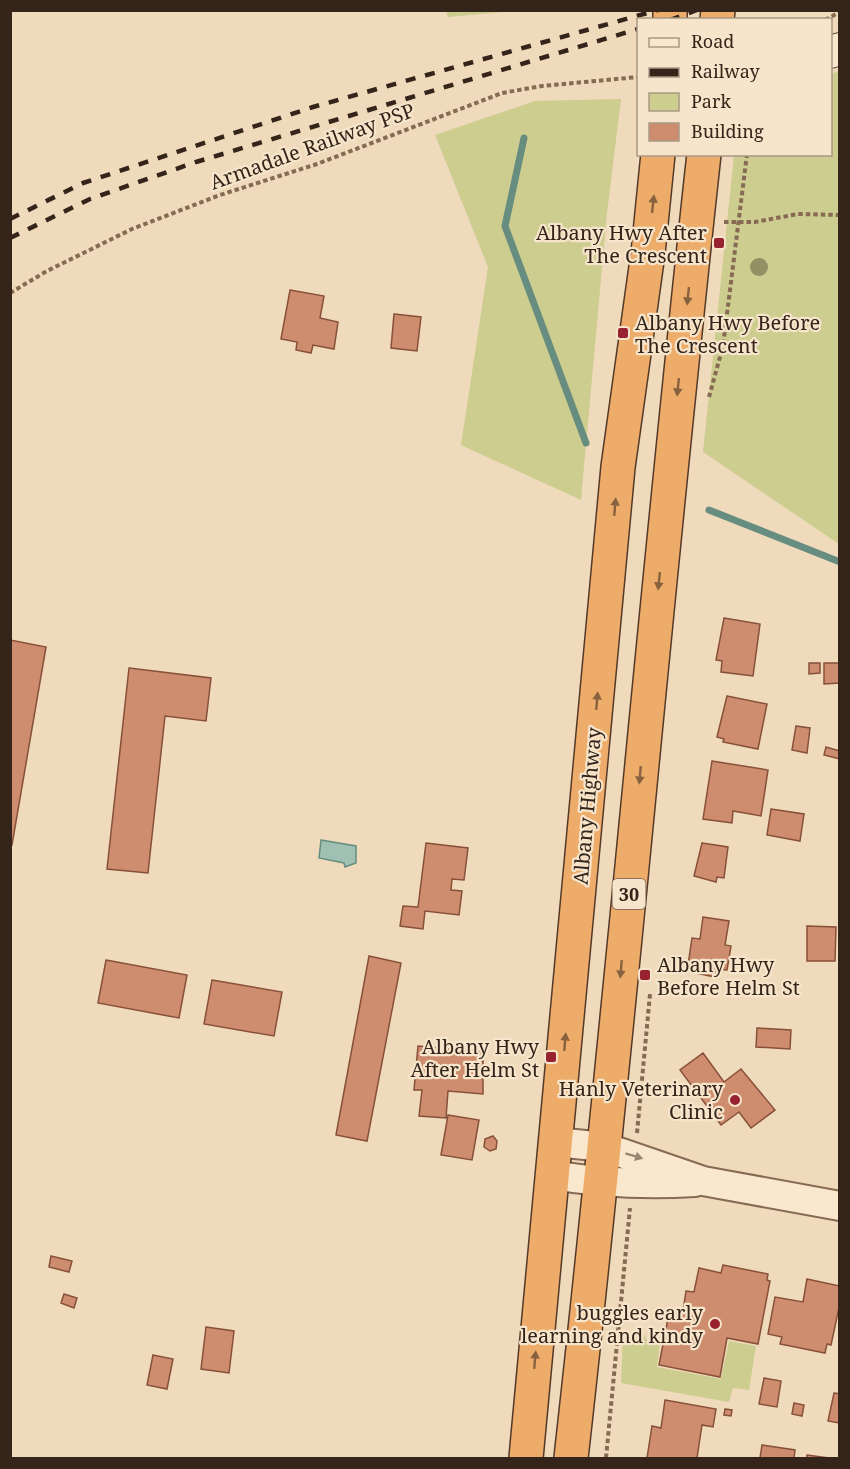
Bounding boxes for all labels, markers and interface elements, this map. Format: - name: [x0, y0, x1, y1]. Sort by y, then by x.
- legend: [637, 18, 832, 156]
- text: Road: [691, 29, 734, 53]
- text: Railway: [691, 59, 761, 83]
- text: Park: [691, 89, 731, 113]
- street label: Armadale Railway PSP: [206, 96, 418, 196]
- text: Building: [691, 119, 764, 143]
- one-way arrow: [649, 194, 658, 213]
- place label: Albany Hwy After The Crescent: [536, 219, 708, 269]
- marker: Albany Hwy After The Crescent: [712, 236, 726, 250]
- one-way arrow: [683, 287, 693, 306]
- place label: Albany Hwy Before The Crescent: [635, 309, 820, 359]
- marker: Albany Hwy Before The Crescent: [616, 326, 630, 340]
- one-way arrow: [673, 378, 683, 397]
- one-way arrow: [610, 498, 620, 517]
- one-way arrow: [654, 572, 664, 591]
- one-way arrow: [592, 692, 601, 711]
- street label: Albany Highway: [567, 725, 607, 886]
- one-way arrow: [635, 766, 645, 785]
- road number: 30: [612, 879, 646, 909]
- place label: Albany Hwy Before Helm St: [657, 951, 800, 1001]
- one-way arrow: [616, 960, 626, 979]
- marker: Albany Hwy Before Helm St: [638, 968, 652, 982]
- one-way arrow: [560, 1032, 570, 1051]
- place label: Albany Hwy After Helm St: [410, 1033, 540, 1083]
- marker: Albany Hwy After Helm St: [544, 1050, 558, 1064]
- place label: Hanly Veterinary Clinic: [559, 1075, 724, 1125]
- marker: Hanly Veterinary Clinic: [728, 1093, 742, 1107]
- one-way arrow: [625, 1152, 643, 1161]
- place label: buggles early learning and kindy: [521, 1299, 704, 1349]
- marker: buggles early learning and kindy: [708, 1317, 722, 1331]
- one-way arrow: [530, 1351, 540, 1370]

